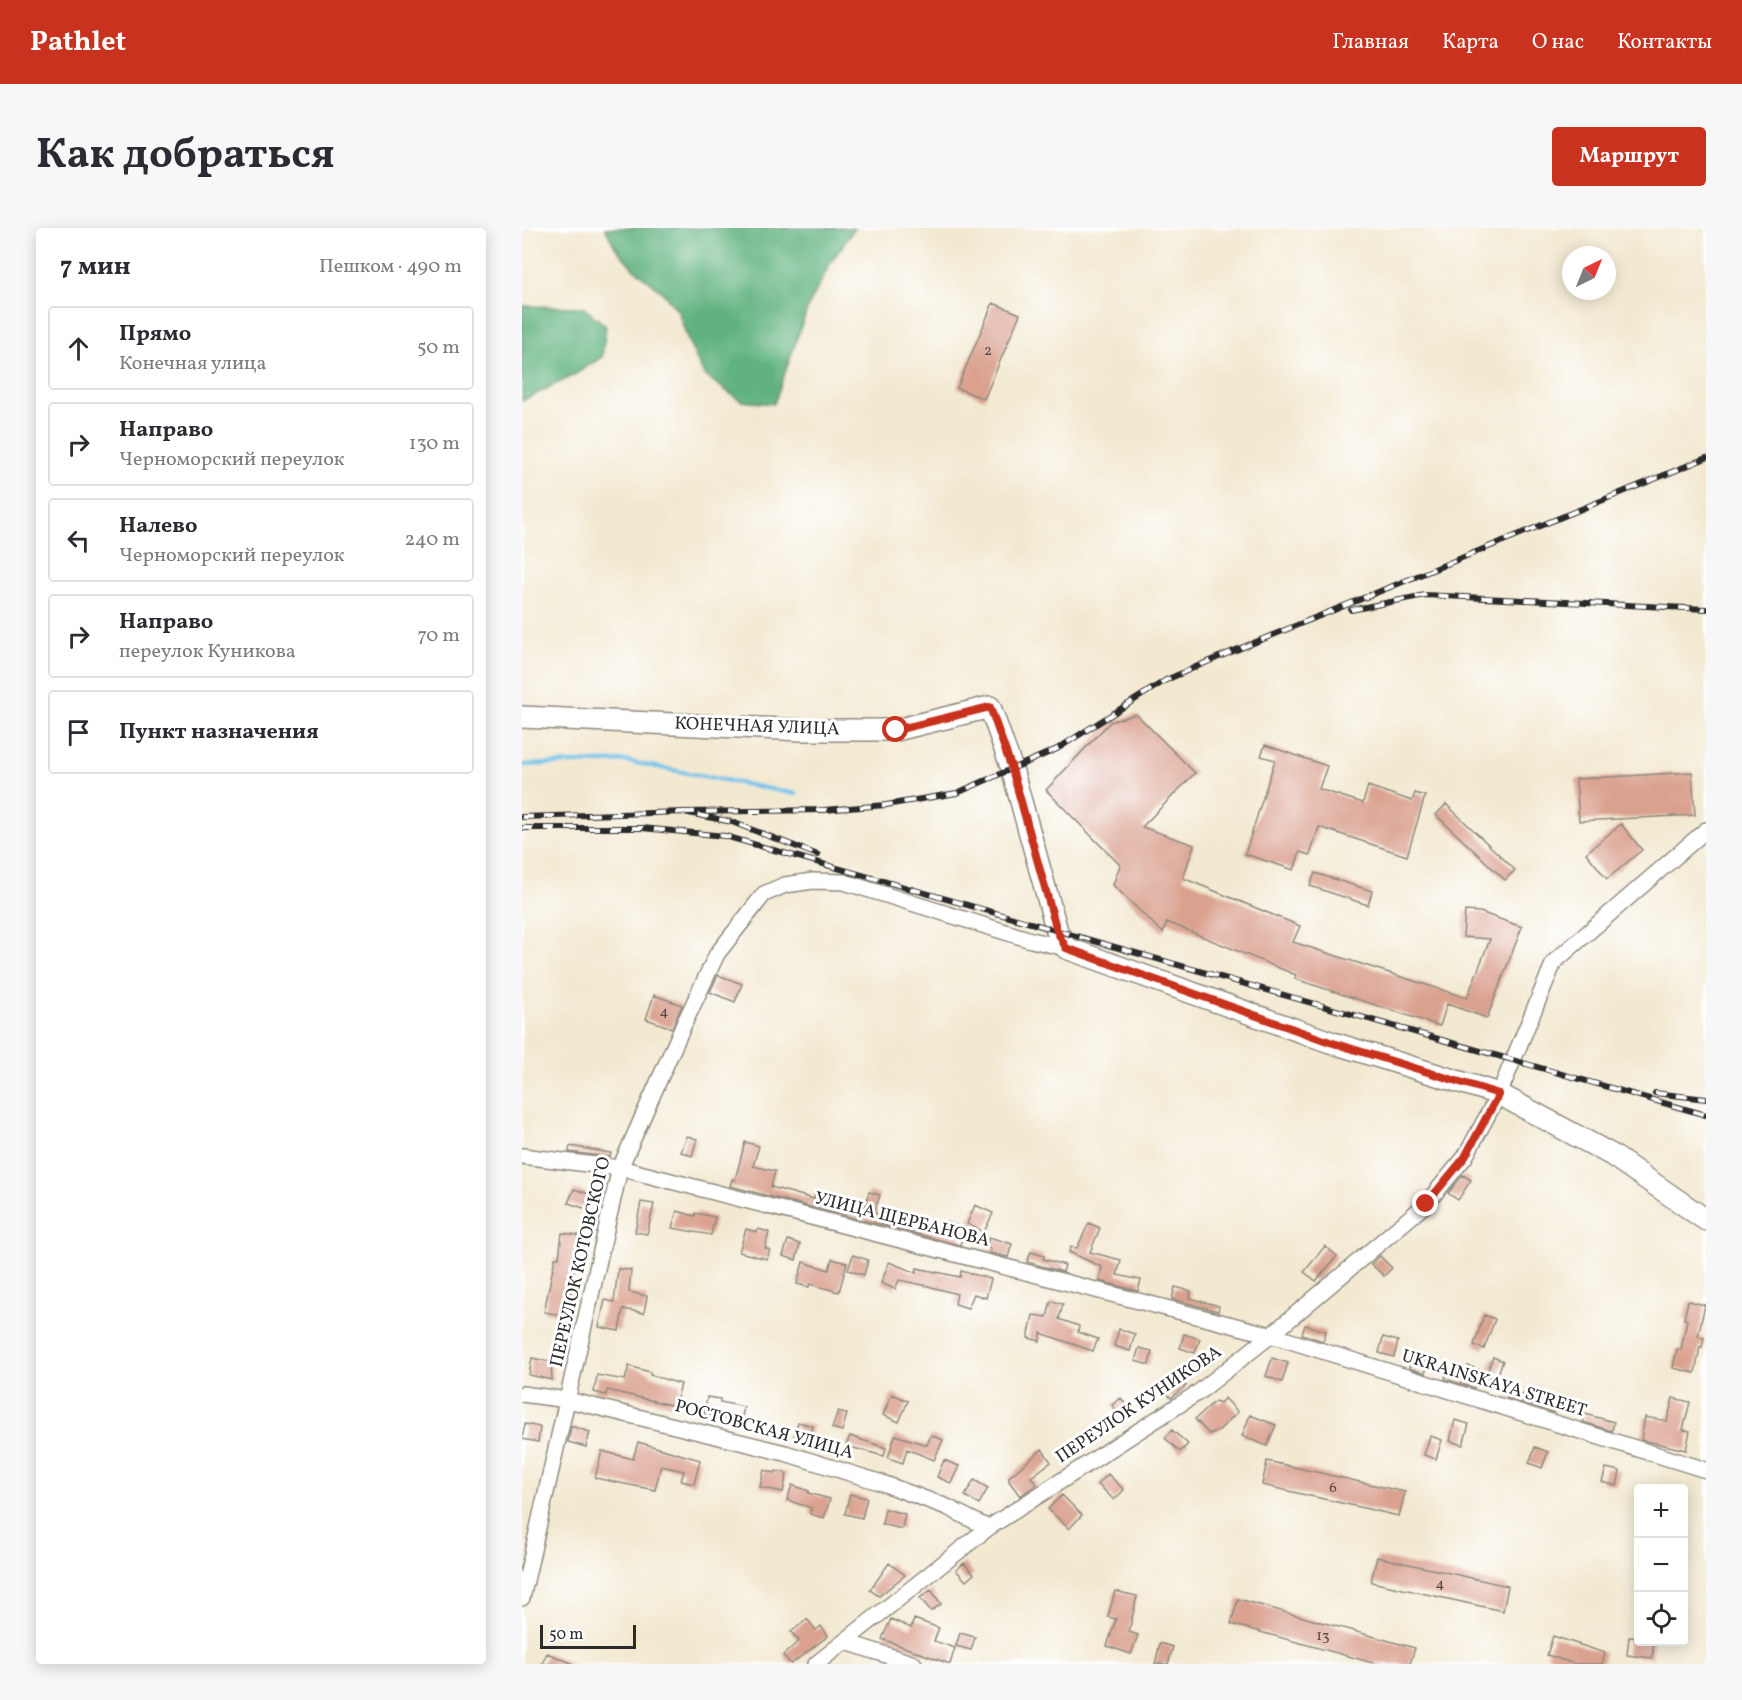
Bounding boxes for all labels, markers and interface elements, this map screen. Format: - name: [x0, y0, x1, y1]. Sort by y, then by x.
- text: Pathlet: [30, 23, 126, 62]
- text: Главная: [1332, 28, 1409, 57]
- text: Карта: [1442, 28, 1499, 57]
- text: О нас: [1532, 28, 1584, 57]
- text: Контакты: [1617, 28, 1712, 57]
- text: Как добраться: [36, 127, 335, 186]
- button: Маршрут: [1552, 127, 1706, 186]
- north arrow: [1562, 246, 1616, 300]
- text: 7 мин: [60, 249, 131, 285]
- text: Пешком · 490 m: [319, 253, 462, 281]
- text: Прямо: [119, 319, 191, 350]
- icon: ahead: [62, 332, 95, 365]
- text: 50 m: [417, 334, 460, 362]
- house number: 2: [984, 341, 992, 362]
- text: Конечная улица: [119, 350, 266, 378]
- text: Направо: [119, 415, 213, 446]
- icon: right: [62, 428, 95, 461]
- text: 130 m: [409, 430, 460, 458]
- text: Черноморский переулок: [119, 446, 345, 474]
- text: Налево: [119, 511, 198, 542]
- icon: left: [62, 524, 95, 557]
- text: 240 m: [405, 526, 460, 554]
- text: Черноморский переулок: [119, 542, 345, 570]
- text: Направо: [119, 607, 213, 638]
- icon: right: [62, 620, 95, 653]
- text: 70 m: [417, 622, 460, 650]
- text: переулок Куникова: [119, 638, 296, 666]
- street label: КОНЕЧНАЯ УЛИЦА: [674, 712, 840, 742]
- icon: arrive: [62, 716, 95, 749]
- route start: [882, 716, 908, 742]
- text: Пункт назначения: [119, 717, 319, 748]
- house number: 4: [660, 1002, 669, 1023]
- street label: ПЕРЕУЛОК КОТОВСКОГО: [545, 1154, 617, 1370]
- street label: УЛИЦА ЩЕРБАНОВА: [812, 1186, 992, 1254]
- route end: [1412, 1190, 1438, 1216]
- street label: ПЕРЕУЛОК КУНИКОВА: [1051, 1340, 1227, 1470]
- street label: UKRAINSKAYA STREET: [1398, 1344, 1590, 1424]
- street label: РОСТОВСКАЯ УЛИЦА: [672, 1394, 857, 1466]
- house number: 6: [1329, 1478, 1337, 1499]
- map controls: [1634, 1484, 1688, 1646]
- button: +: [1634, 1484, 1688, 1538]
- button: −: [1634, 1538, 1688, 1592]
- house number: 4: [1436, 1574, 1445, 1595]
- button: locate: [1634, 1592, 1688, 1646]
- scale bar: [540, 1622, 636, 1650]
- text: 50 m: [549, 1624, 583, 1646]
- house number: 13: [1316, 1626, 1330, 1647]

